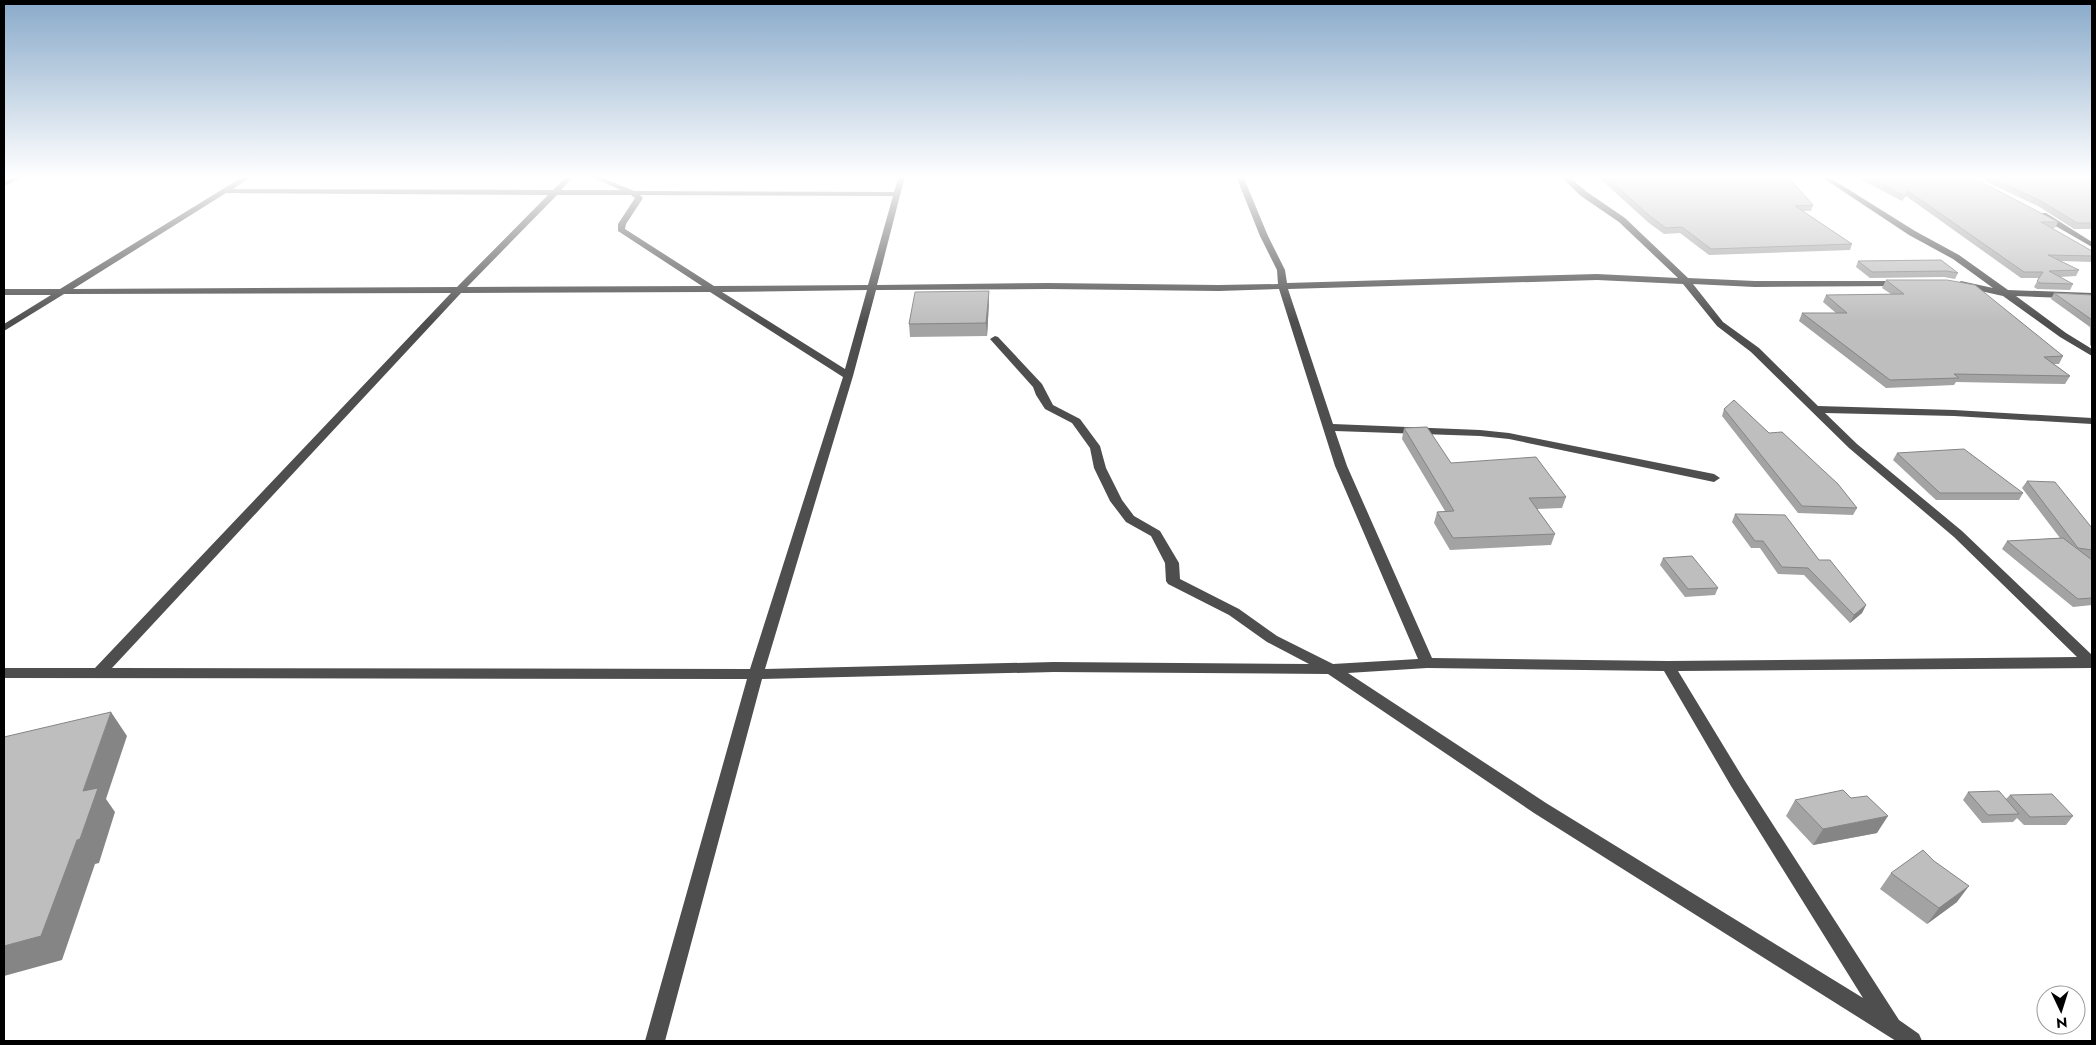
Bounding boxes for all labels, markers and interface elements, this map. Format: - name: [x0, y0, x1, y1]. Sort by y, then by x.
- north arrow: [2036, 985, 2086, 1035]
- text: N: [2056, 1013, 2068, 1033]

